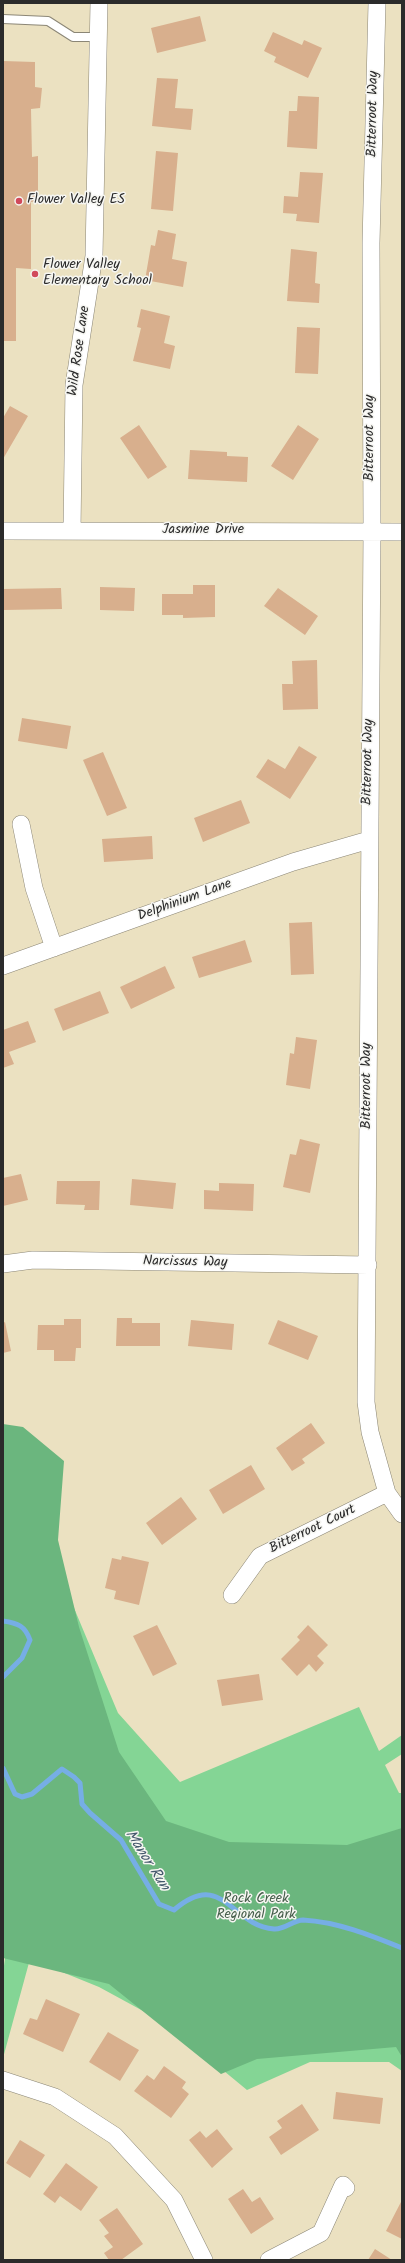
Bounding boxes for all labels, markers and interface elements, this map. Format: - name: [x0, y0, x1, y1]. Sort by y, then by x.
- street label: Bitterroot Way: [365, 71, 383, 157]
- place label: Flower Valley ES: [27, 193, 125, 209]
- marker: Flower Valley ES: [14, 196, 24, 206]
- place label: Flower Valley Elementary School: [43, 258, 152, 290]
- marker: Flower Valley Elementary School: [30, 269, 40, 279]
- street label: Wild Rose Lane: [65, 305, 95, 397]
- street label: Bitterroot Way: [363, 395, 379, 481]
- street label: Jasmine Drive: [162, 523, 244, 539]
- street label: Bitterroot Way: [360, 719, 378, 805]
- street label: Delphinium Lane: [136, 876, 234, 926]
- street label: Bitterroot Way: [360, 1043, 376, 1129]
- street label: Narcissus Way: [143, 1254, 227, 1272]
- street label: Bitterroot Court: [267, 1502, 359, 1558]
- water label: Manor Run: [120, 1827, 172, 1895]
- park label: Rock Creek Regional Park: [216, 1892, 296, 1924]

